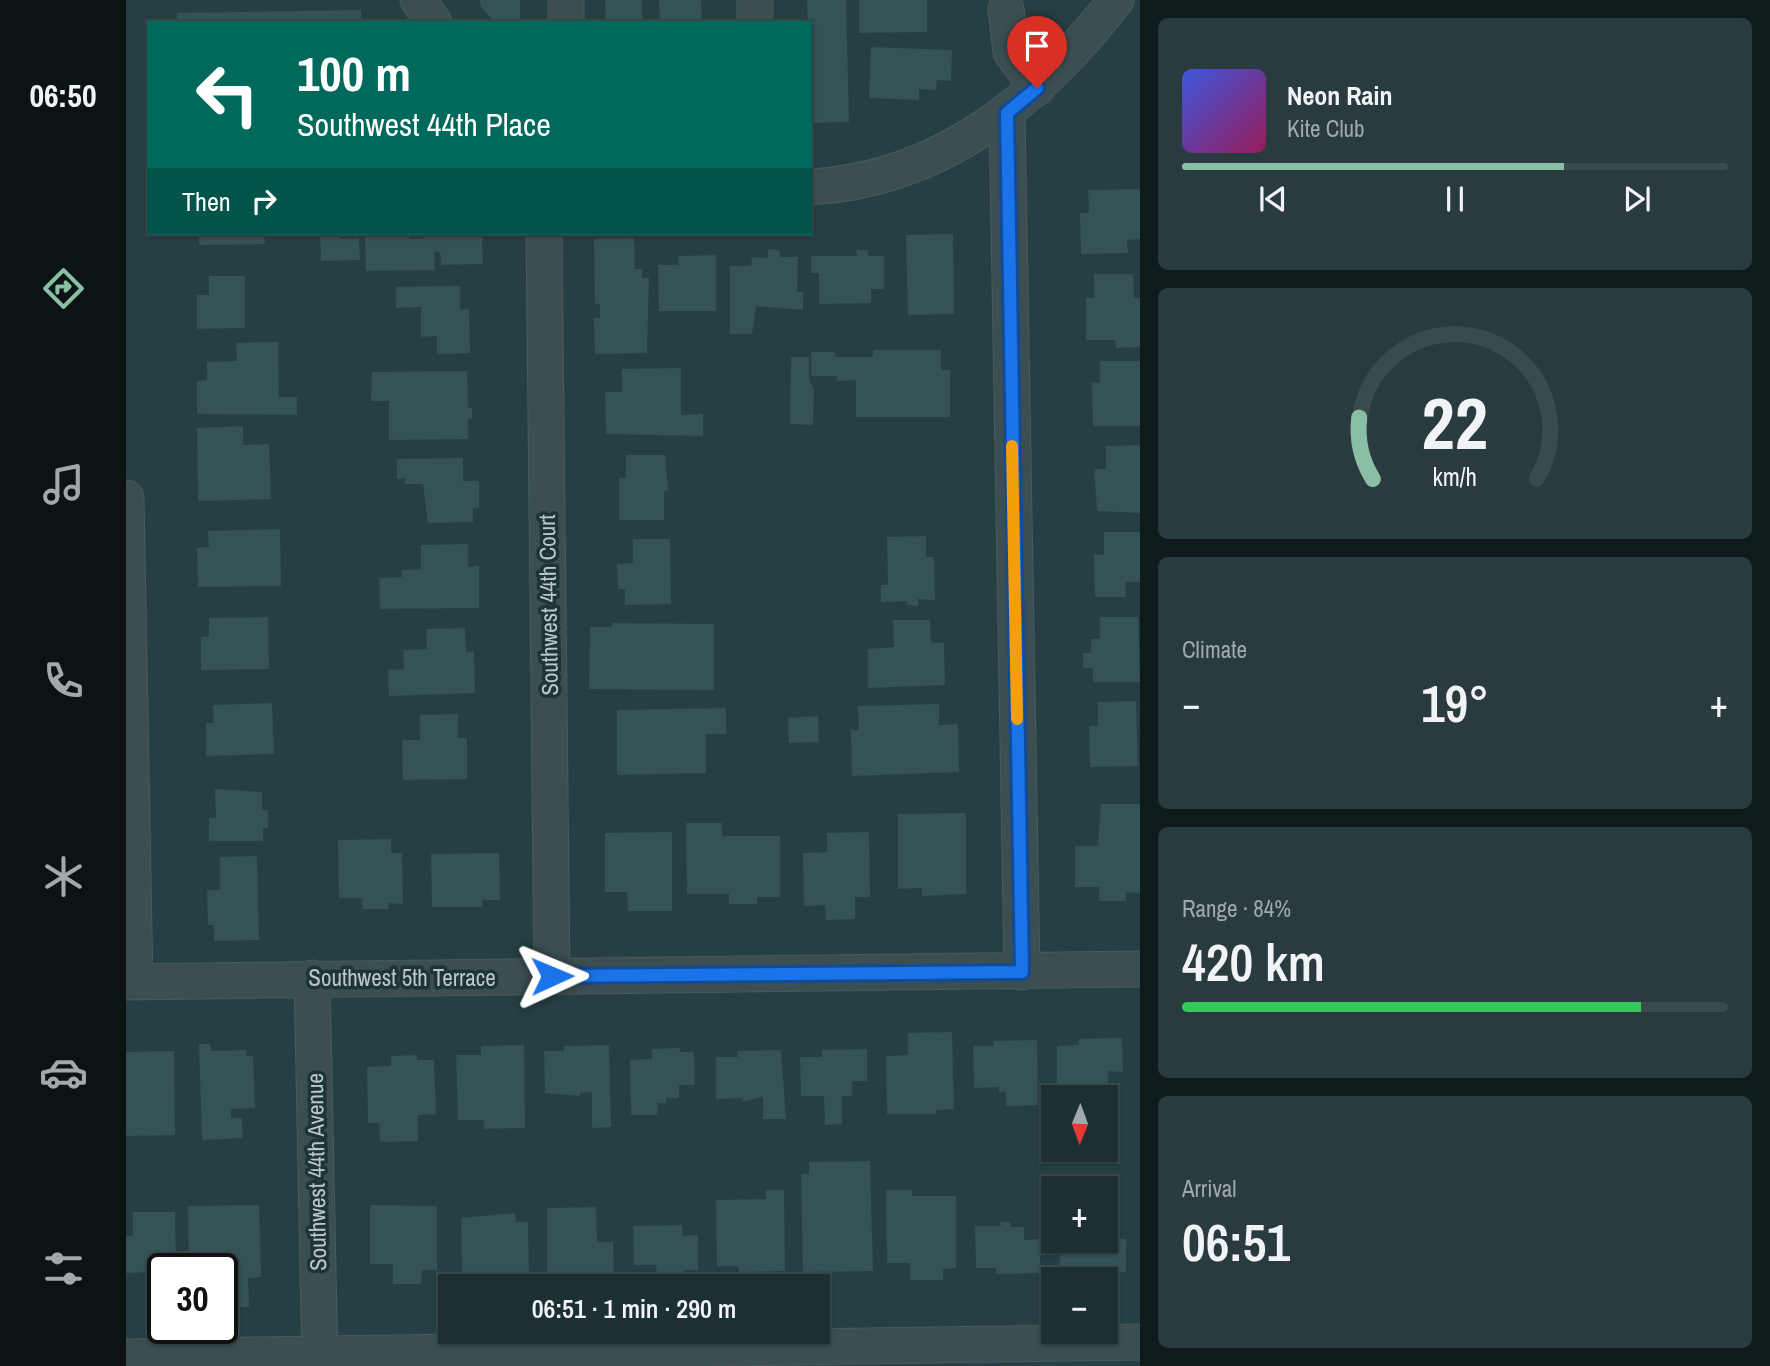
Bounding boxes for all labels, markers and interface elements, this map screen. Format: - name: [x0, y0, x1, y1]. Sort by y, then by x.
- pin: [1007, 16, 1067, 88]
- icon: arrive: [1018, 27, 1056, 65]
- text: 100 m: [297, 40, 411, 106]
- icon: left: [182, 49, 273, 140]
- text: 06:50: [29, 74, 97, 117]
- text: Neon Rain: [1287, 78, 1392, 113]
- text: Southwest 44th Place: [297, 103, 551, 146]
- text: Kite Club: [1287, 113, 1365, 144]
- icon: previous: [1254, 180, 1292, 218]
- icon: pause: [1436, 180, 1474, 218]
- icon: next: [1618, 180, 1656, 218]
- icon: right: [245, 182, 283, 220]
- text: Then: [182, 184, 231, 219]
- icon: directions: [39, 264, 88, 313]
- text: 22: [1422, 375, 1488, 473]
- icon: music: [39, 460, 88, 509]
- text: km/h: [1433, 460, 1477, 494]
- street label: Southwest 44th Court: [531, 514, 565, 696]
- text: Climate: [1182, 634, 1247, 665]
- icon: phone: [39, 656, 88, 705]
- text: 19°: [1421, 668, 1489, 738]
- text: −: [1182, 678, 1200, 729]
- text: +: [1710, 678, 1728, 729]
- icon: climate: [39, 852, 88, 901]
- text: Range · 84%: [1182, 893, 1291, 924]
- text: 420 km: [1182, 927, 1325, 997]
- position arrow: [515, 939, 589, 1013]
- street label: Southwest 5th Terrace: [308, 962, 496, 993]
- icon: car: [39, 1048, 88, 1097]
- street label: Southwest 44th Avenue: [299, 1073, 333, 1271]
- north arrow: [1041, 1085, 1118, 1162]
- map controls: [1041, 1085, 1118, 1344]
- text: Arrival: [1182, 1173, 1237, 1204]
- button: +: [1041, 1176, 1118, 1253]
- text: 06:51: [1182, 1207, 1290, 1277]
- icon: filters: [39, 1244, 88, 1293]
- speed limit sign: 30: [147, 1253, 238, 1344]
- button: −: [1041, 1267, 1118, 1344]
- text: 06:51 · 1 min · 290 m: [532, 1291, 736, 1326]

